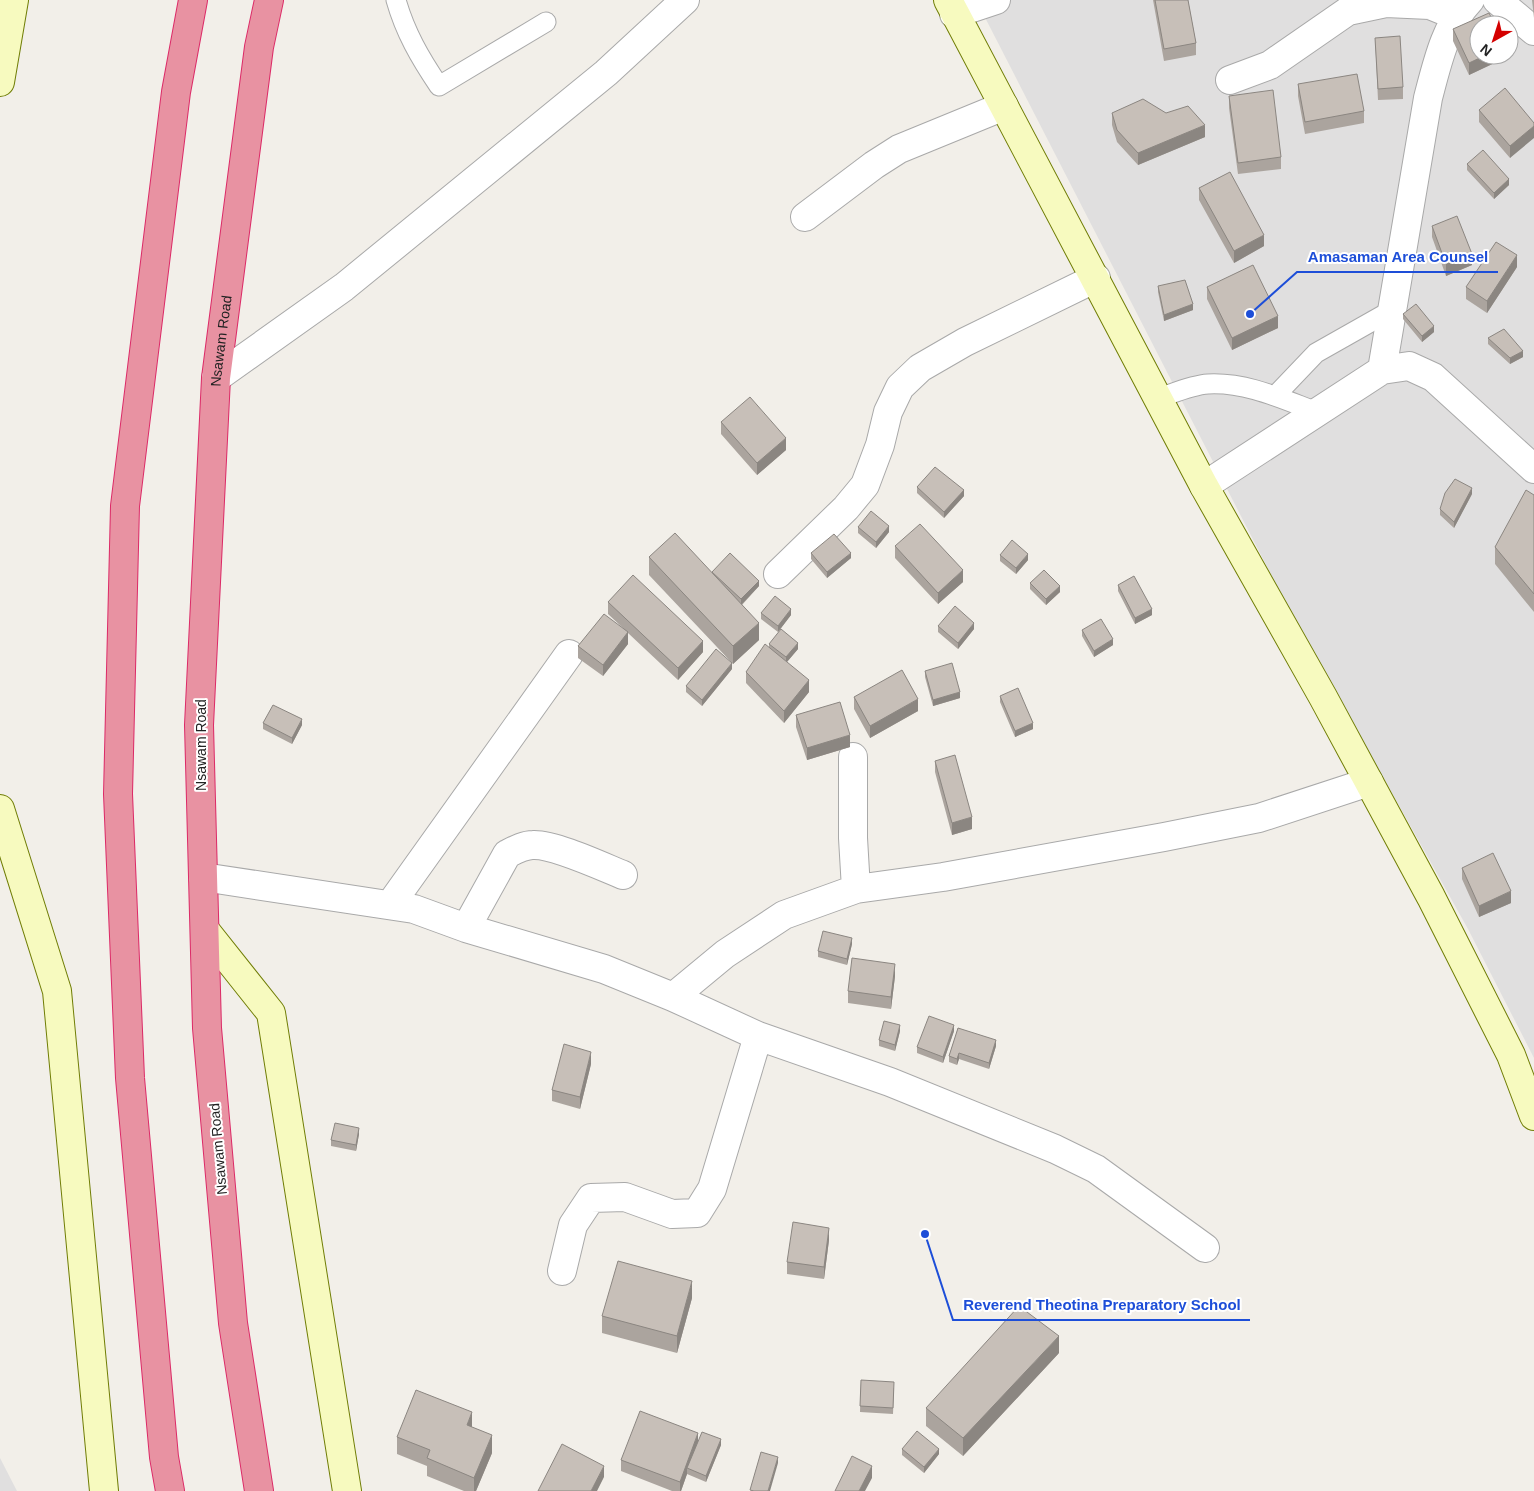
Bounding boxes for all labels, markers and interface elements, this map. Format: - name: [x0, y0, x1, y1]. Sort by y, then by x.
- north arrow: [1469, 15, 1519, 65]
- text: N: [1477, 41, 1495, 60]
- callout: Amasaman Area Counsel: [1297, 242, 1498, 272]
- text: Amasaman Area Counsel: [1308, 248, 1488, 265]
- street label: Nsawam Road: [208, 294, 235, 387]
- street label: Nsawam Road: [193, 699, 209, 791]
- street label: Nsawam Road: [206, 1103, 230, 1195]
- callout: Reverend Theotina Preparatory School: [953, 1290, 1250, 1320]
- text: Reverend Theotina Preparatory School: [963, 1296, 1241, 1313]

